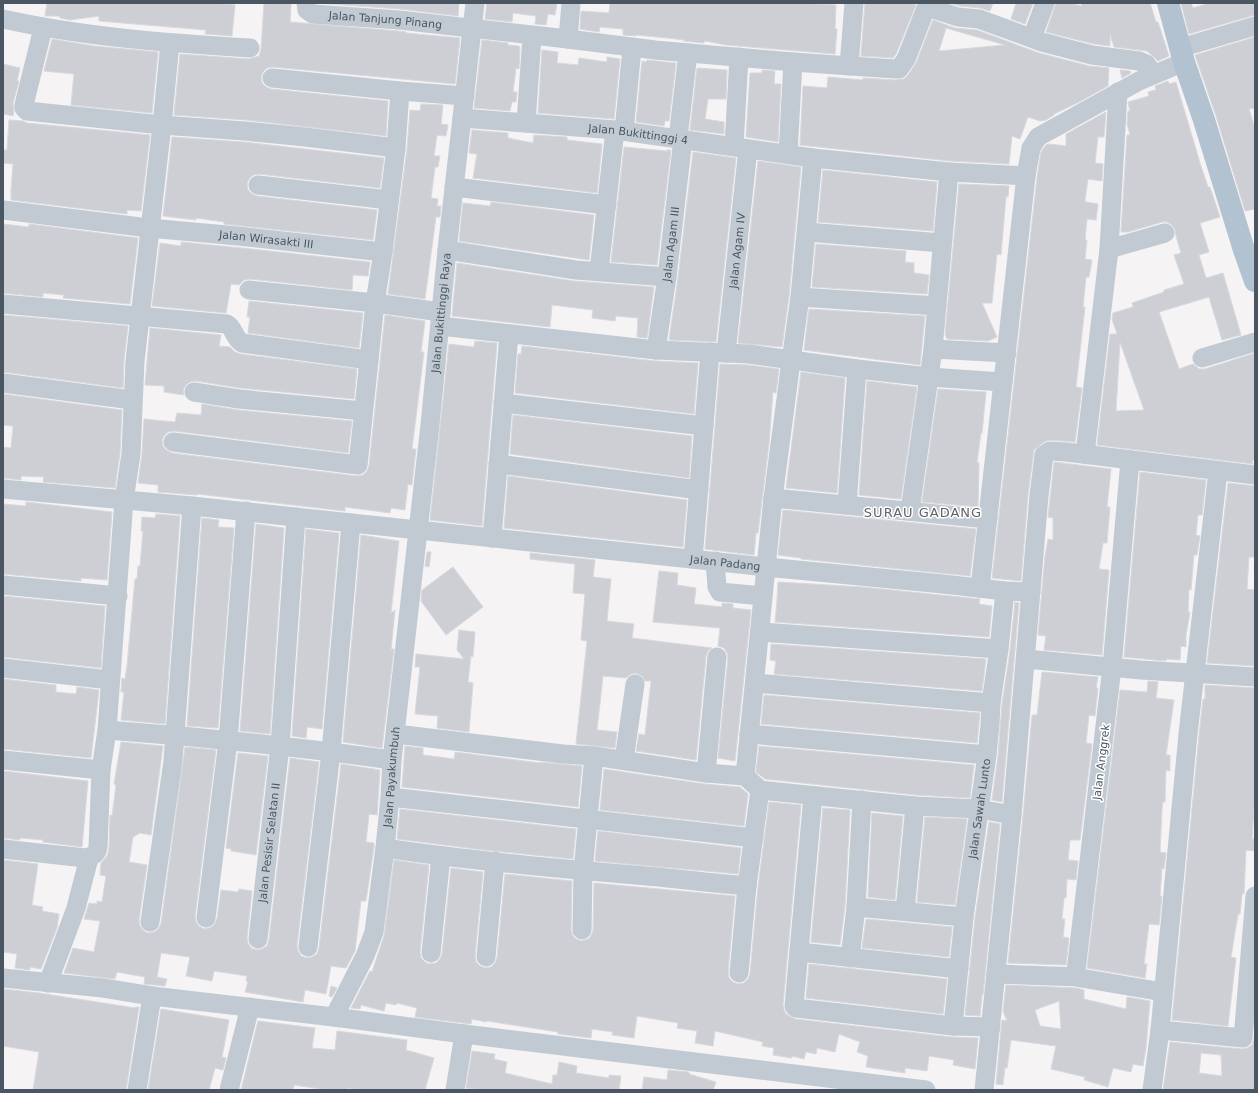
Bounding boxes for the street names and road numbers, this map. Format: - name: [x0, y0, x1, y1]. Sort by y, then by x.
- street label: Jalan Tanjung Pinang: [327, 9, 443, 32]
- street label: Jalan Bukittinggi 4: [587, 122, 689, 147]
- street label: Jalan Agam III: [660, 206, 682, 284]
- street label: Jalan Agam IV: [727, 211, 748, 290]
- street label: Jalan Wirasakti III: [218, 228, 314, 251]
- street label: Jalan Bukittinggi Raya: [429, 252, 454, 375]
- street label: Jalan Padang: [688, 553, 761, 573]
- street label: Jalan Anggrek: [1090, 723, 1113, 802]
- street label: Jalan Payakumbuh: [381, 726, 403, 829]
- street label: Jalan Sawah Lunto: [966, 757, 993, 861]
- street label: Jalan Pesisir Selatan II: [256, 782, 283, 904]

